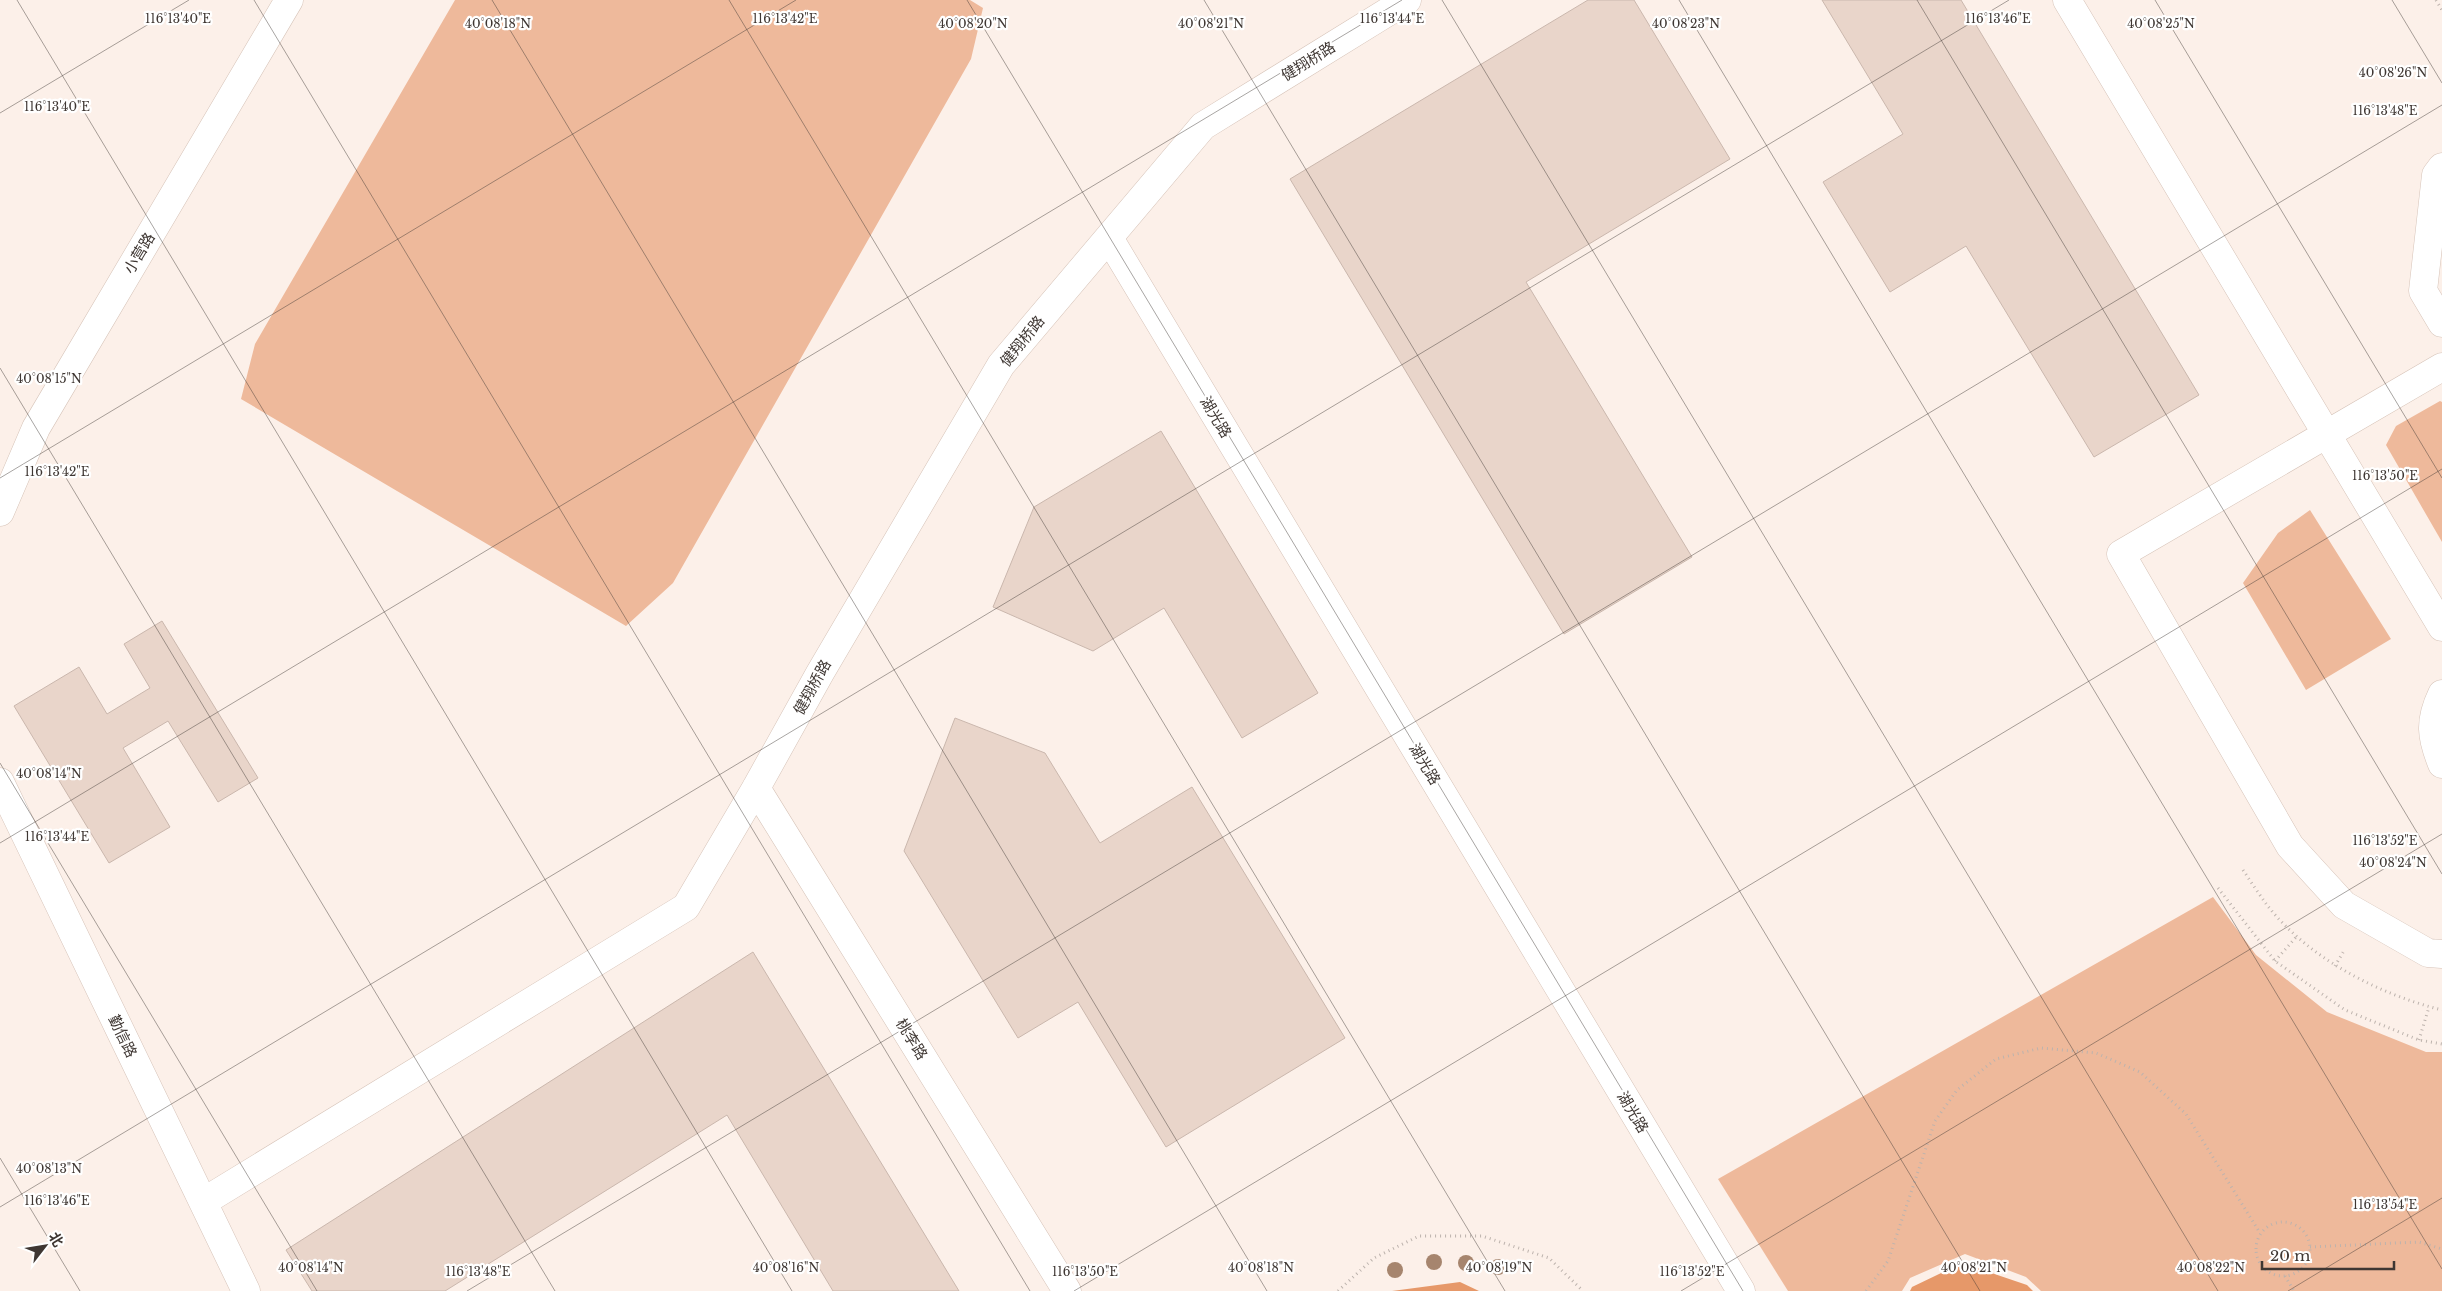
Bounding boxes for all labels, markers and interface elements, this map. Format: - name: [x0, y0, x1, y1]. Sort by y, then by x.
- text: 116°13'40"E: [145, 11, 211, 26]
- text: 116°13'42"E: [753, 11, 818, 26]
- text: 116°13'44"E: [1360, 11, 1424, 26]
- text: 116°13'46"E: [1965, 11, 2031, 26]
- text: 40°08'18"N: [465, 16, 531, 31]
- text: 40°08'20"N: [938, 16, 1008, 31]
- text: 40°08'21"N: [1178, 16, 1244, 31]
- text: 40°08'23"N: [1652, 16, 1720, 31]
- text: 40°08'25"N: [2127, 16, 2195, 31]
- street label: 健翔桥路: [1278, 37, 1338, 85]
- text: 40°08'26"N: [2359, 65, 2427, 80]
- text: 116°13'40"E: [24, 99, 90, 114]
- text: 116°13'48"E: [2353, 103, 2418, 118]
- street label: 小营路: [119, 229, 159, 277]
- street label: 健翔桥路: [996, 312, 1048, 370]
- text: 40°08'15"N: [16, 371, 82, 386]
- street label: 湖光路: [1196, 393, 1236, 441]
- text: 116°13'42"E: [25, 464, 90, 479]
- text: 116°13'50"E: [2352, 468, 2418, 483]
- street label: 健翔桥路: [789, 656, 835, 718]
- street label: 湖光路: [1405, 740, 1445, 788]
- text: 40°08'14"N: [16, 766, 82, 781]
- text: 116°13'44"E: [25, 829, 89, 844]
- text: 116°13'52"E: [2353, 833, 2418, 848]
- text: 40°08'24"N: [2359, 855, 2427, 870]
- street label: 勤信路: [105, 1012, 141, 1060]
- street label: 桃李路: [892, 1015, 932, 1063]
- street label: 湖光路: [1613, 1088, 1653, 1136]
- text: 40°08'13"N: [16, 1161, 82, 1176]
- text: 116°13'46"E: [24, 1193, 90, 1208]
- text: 116°13'54"E: [2353, 1197, 2417, 1212]
- north arrow: [20, 1221, 70, 1271]
- text: 北: [45, 1229, 67, 1250]
- scale bar: [2262, 1238, 2394, 1270]
- text: 20 m: [2270, 1246, 2310, 1265]
- text: 40°08'14"N: [278, 1260, 344, 1275]
- text: 40°08'16"N: [753, 1260, 819, 1275]
- text: 40°08'18"N: [1228, 1260, 1294, 1275]
- text: 40°08'19"N: [1466, 1260, 1532, 1275]
- text: 40°08'21"N: [1941, 1260, 2007, 1275]
- text: 40°08'22"N: [2177, 1260, 2245, 1275]
- text: 116°13'48"E: [446, 1264, 511, 1279]
- text: 116°13'50"E: [1052, 1264, 1118, 1279]
- text: 116°13'52"E: [1660, 1264, 1725, 1279]

